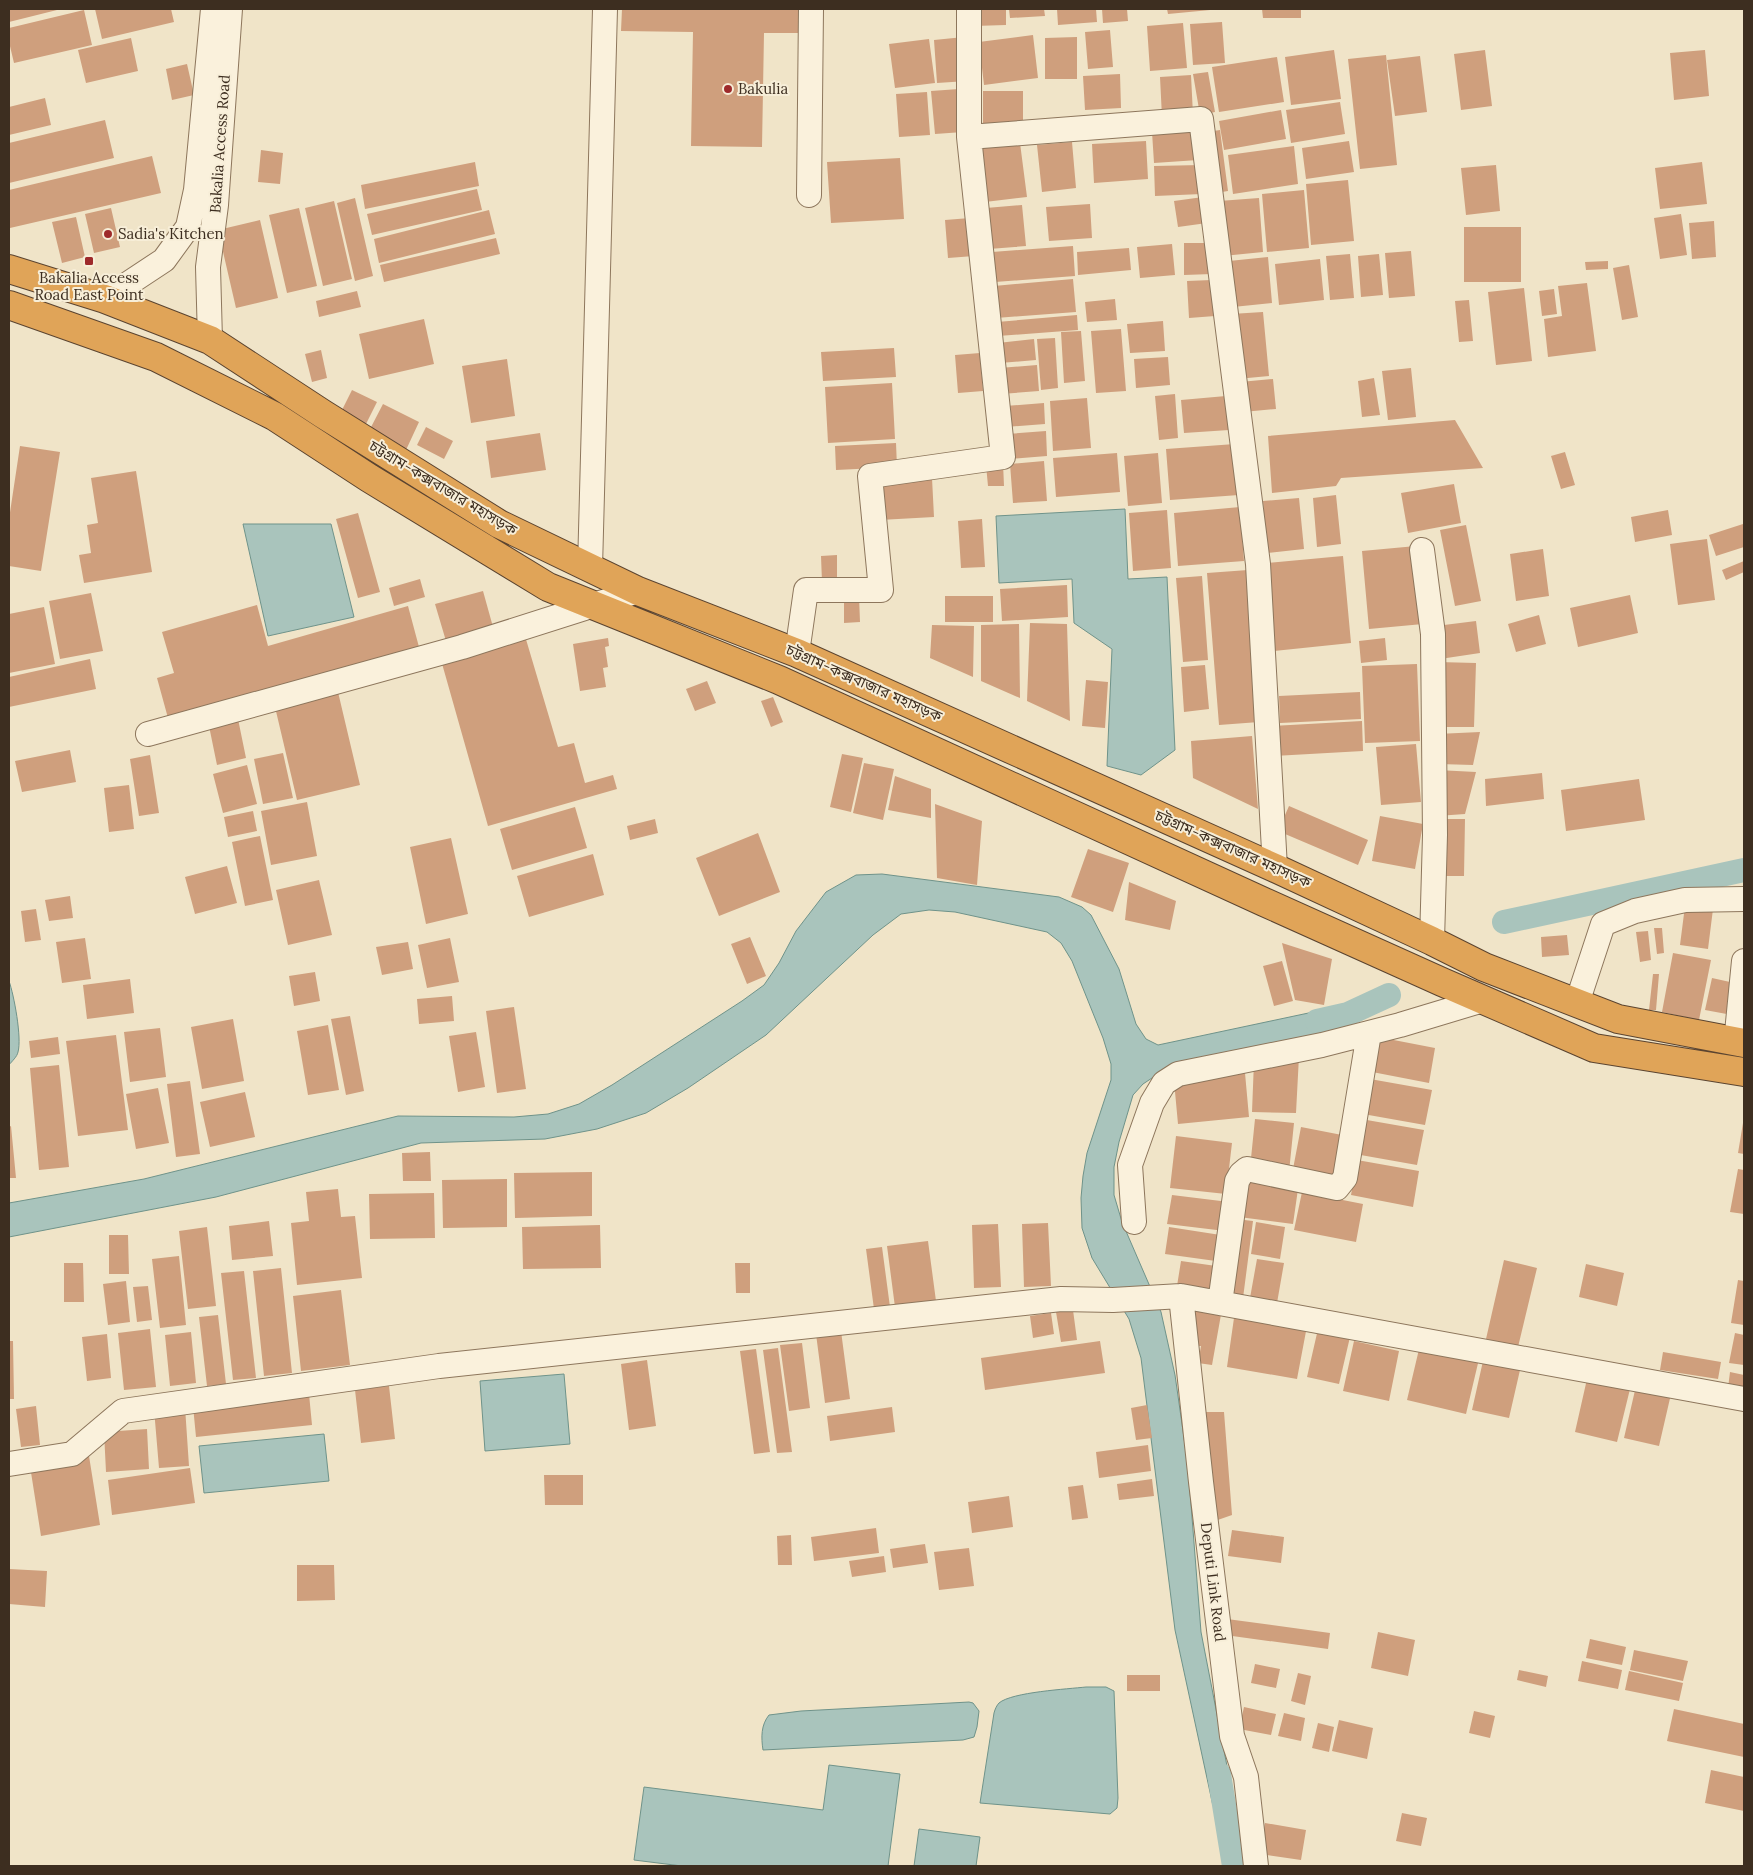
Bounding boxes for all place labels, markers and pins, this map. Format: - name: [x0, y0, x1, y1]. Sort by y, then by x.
- place label: Bakulia: [738, 79, 788, 98]
- marker: Bakulia: [722, 83, 734, 95]
- place label: Sadia's Kitchen: [118, 224, 224, 243]
- marker: Sadia's Kitchen: [102, 228, 114, 240]
- marker: Bakalia Access Road East Point: [83, 255, 95, 267]
- place label: Bakalia Access Road East Point: [34, 268, 144, 304]

